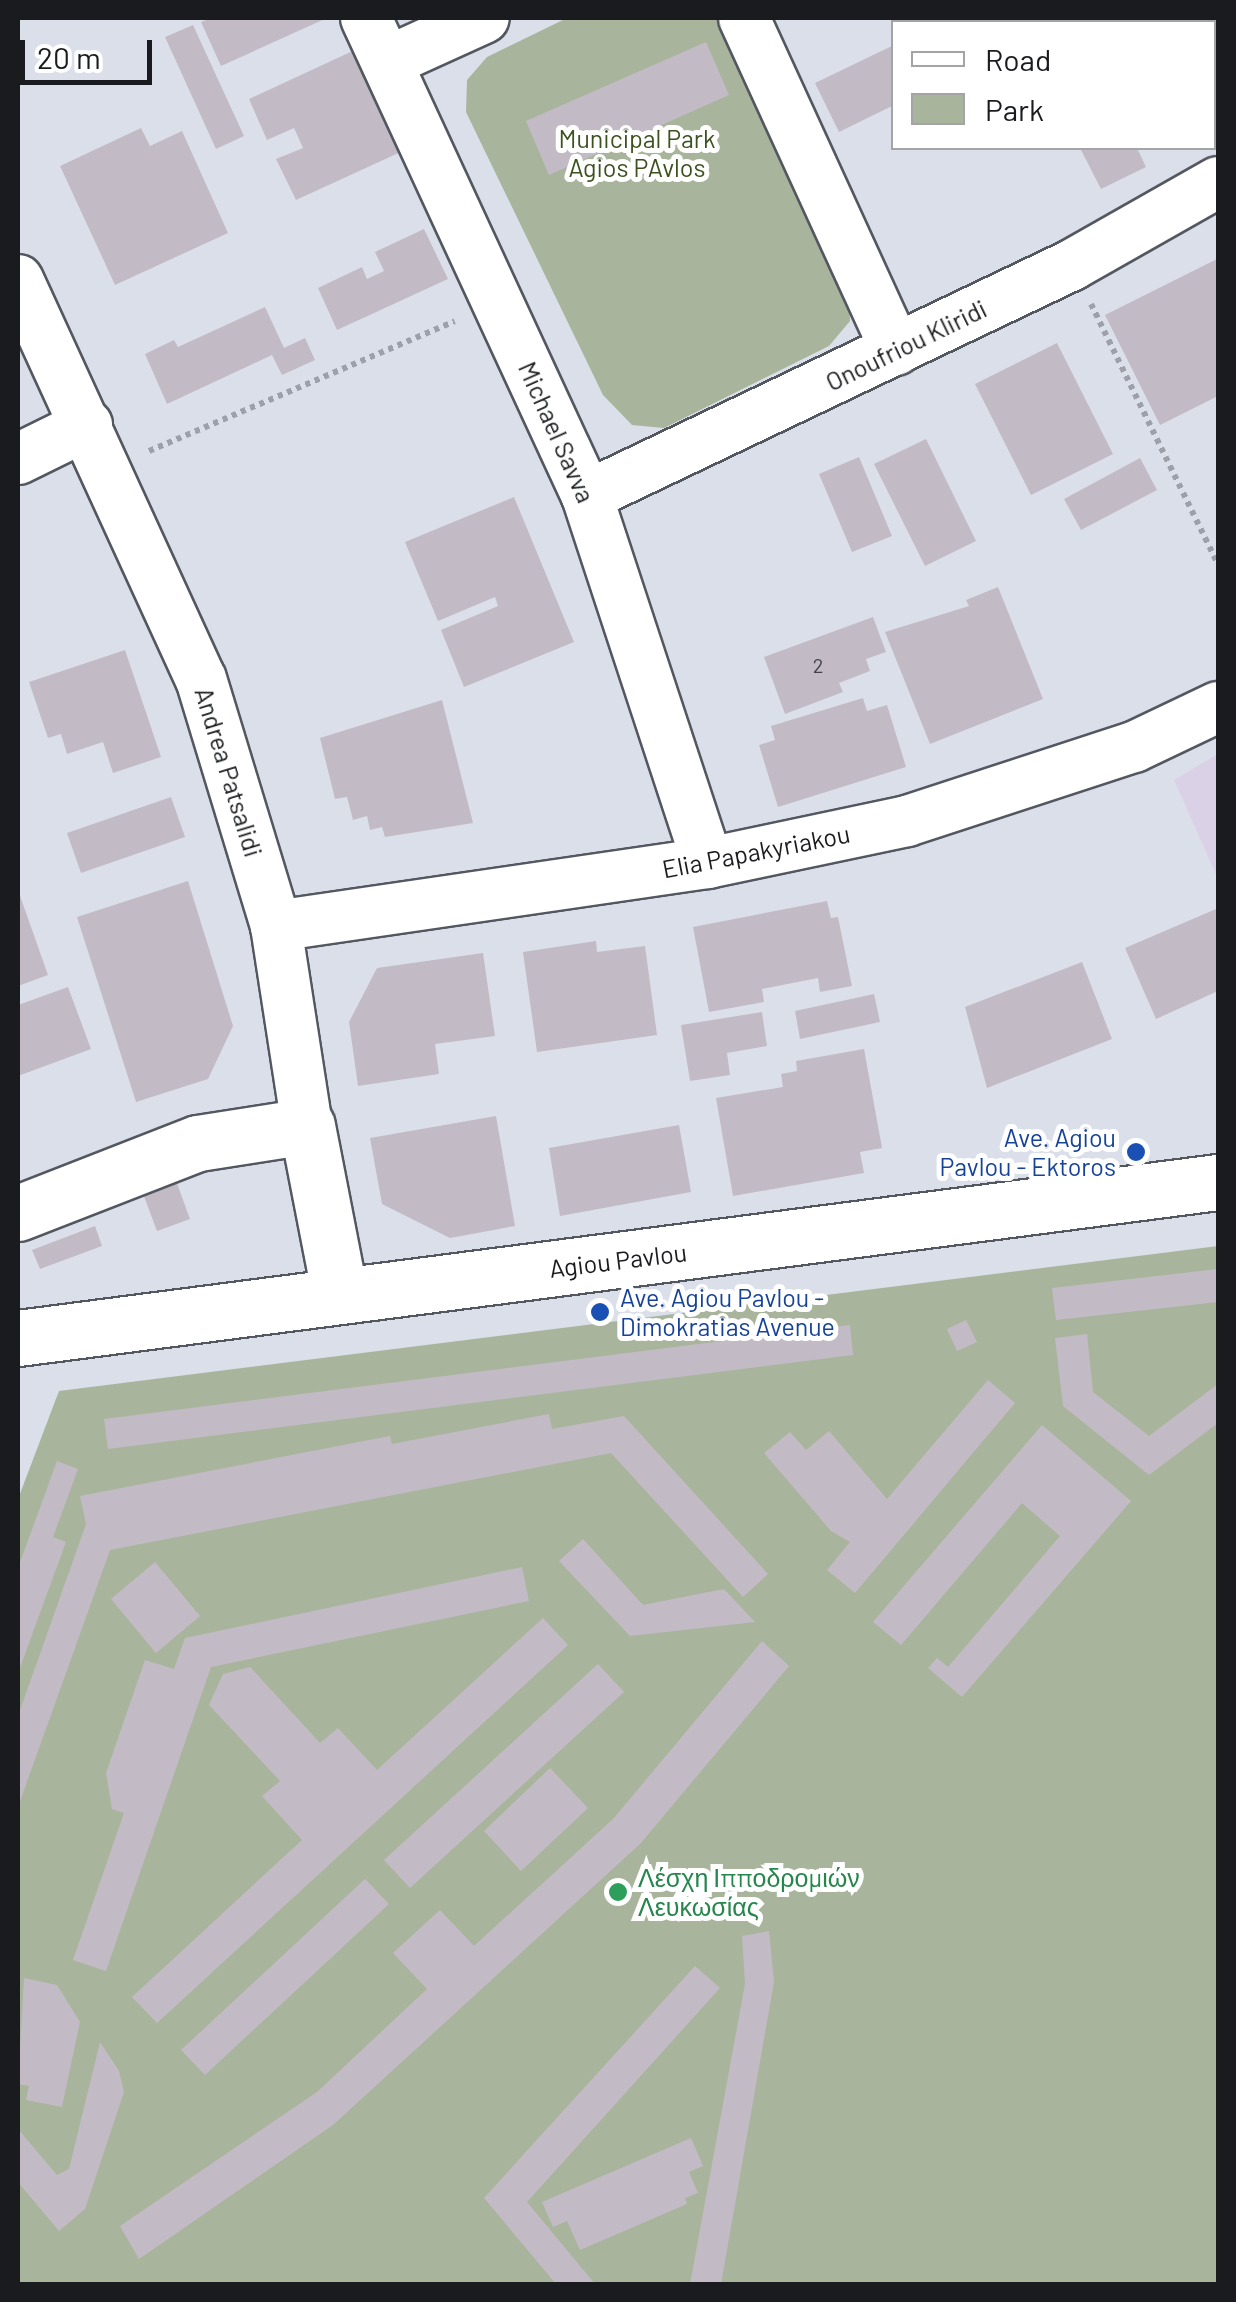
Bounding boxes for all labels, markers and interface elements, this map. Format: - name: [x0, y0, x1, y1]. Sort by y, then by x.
- scale bar: [25, 20, 158, 82]
- legend: [891, 20, 1216, 150]
- text: 20 m: [37, 39, 101, 75]
- text: Road: [985, 41, 1051, 77]
- text: Park: [985, 91, 1044, 127]
- park label: Municipal Park Agios PAvlos: [559, 124, 715, 183]
- street label: Onoufriou Kliridi: [821, 293, 991, 397]
- street label: Michael Savva: [513, 357, 601, 507]
- house number: 2: [813, 653, 823, 677]
- street label: Andrea Patsalidi: [189, 684, 269, 860]
- street label: Elia Papakyriakou: [660, 818, 852, 884]
- place label: Ave. Agiou Pavlou - Ektoros: [940, 1123, 1116, 1182]
- marker: Ave. Agiou Pavlou - Ektoros: [1125, 1141, 1147, 1163]
- street label: Agiou Pavlou: [547, 1237, 689, 1283]
- place label: Ave. Agiou Pavlou - Dimokratias Avenue: [620, 1283, 835, 1342]
- marker: Ave. Agiou Pavlou - Dimokratias Avenue: [589, 1301, 611, 1323]
- place label: Λέσχη Ιπποδρομιών Λευκωσίας: [638, 1863, 860, 1922]
- marker: Λέσχη Ιπποδρομιών Λευκωσίας: [607, 1881, 629, 1903]

